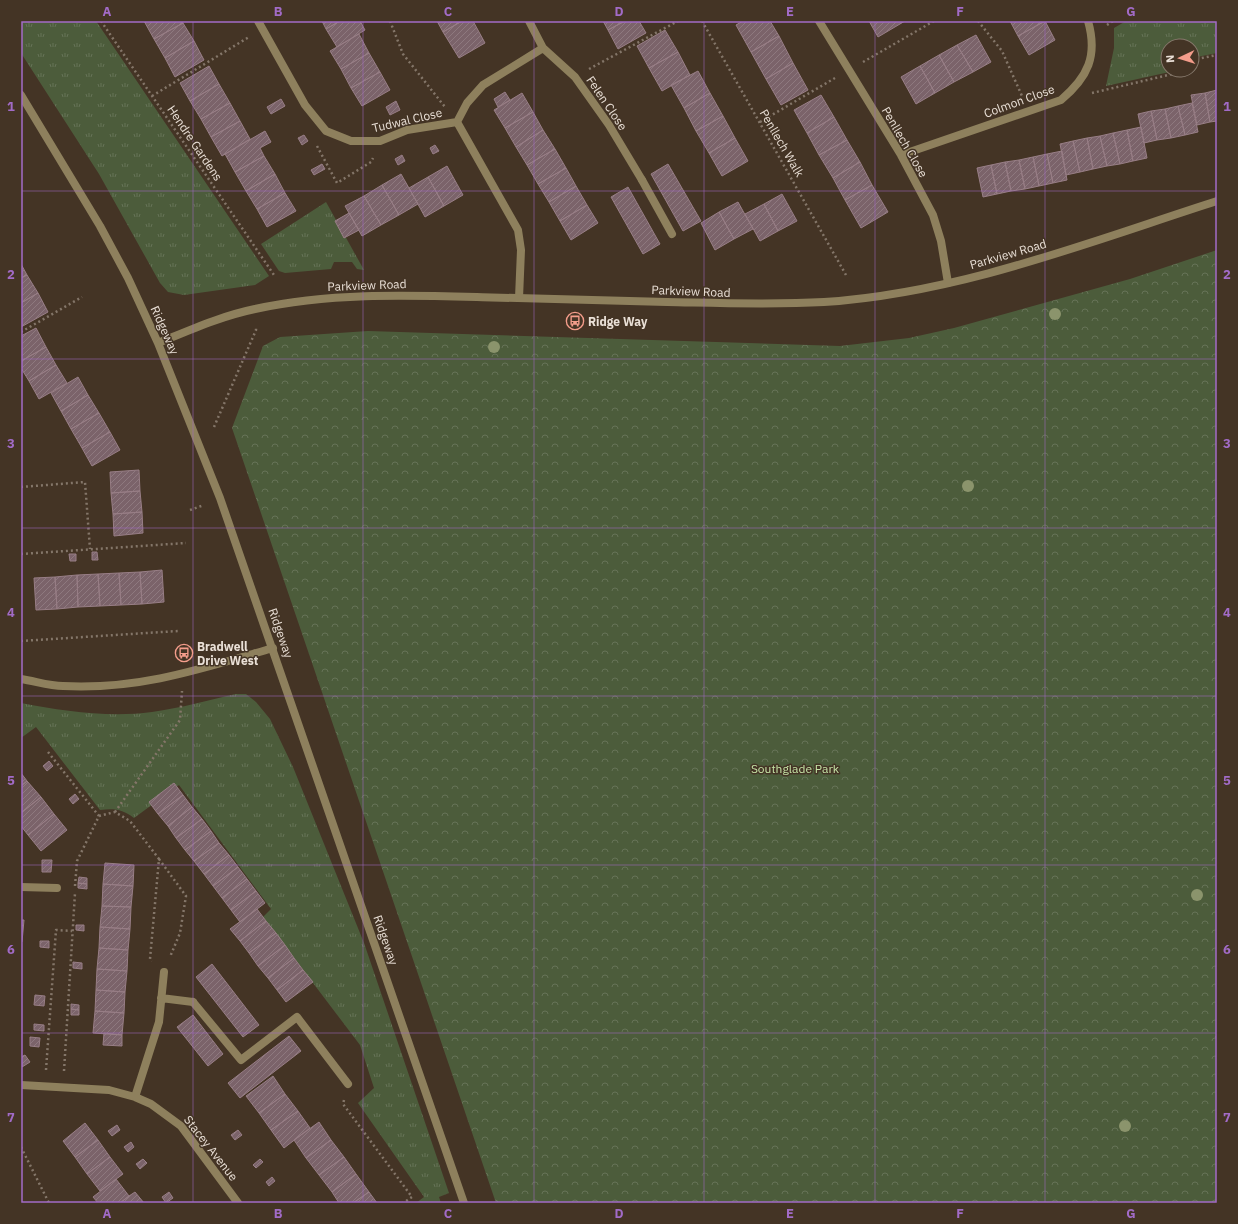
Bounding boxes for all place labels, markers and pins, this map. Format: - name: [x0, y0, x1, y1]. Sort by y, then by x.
- bus stop icon: Ridge Way: [565, 311, 585, 331]
- place label: Ridge Way: [588, 314, 648, 329]
- place label: Bradwell Drive West: [197, 639, 259, 668]
- bus stop icon: Bradwell Drive West: [174, 643, 194, 663]

